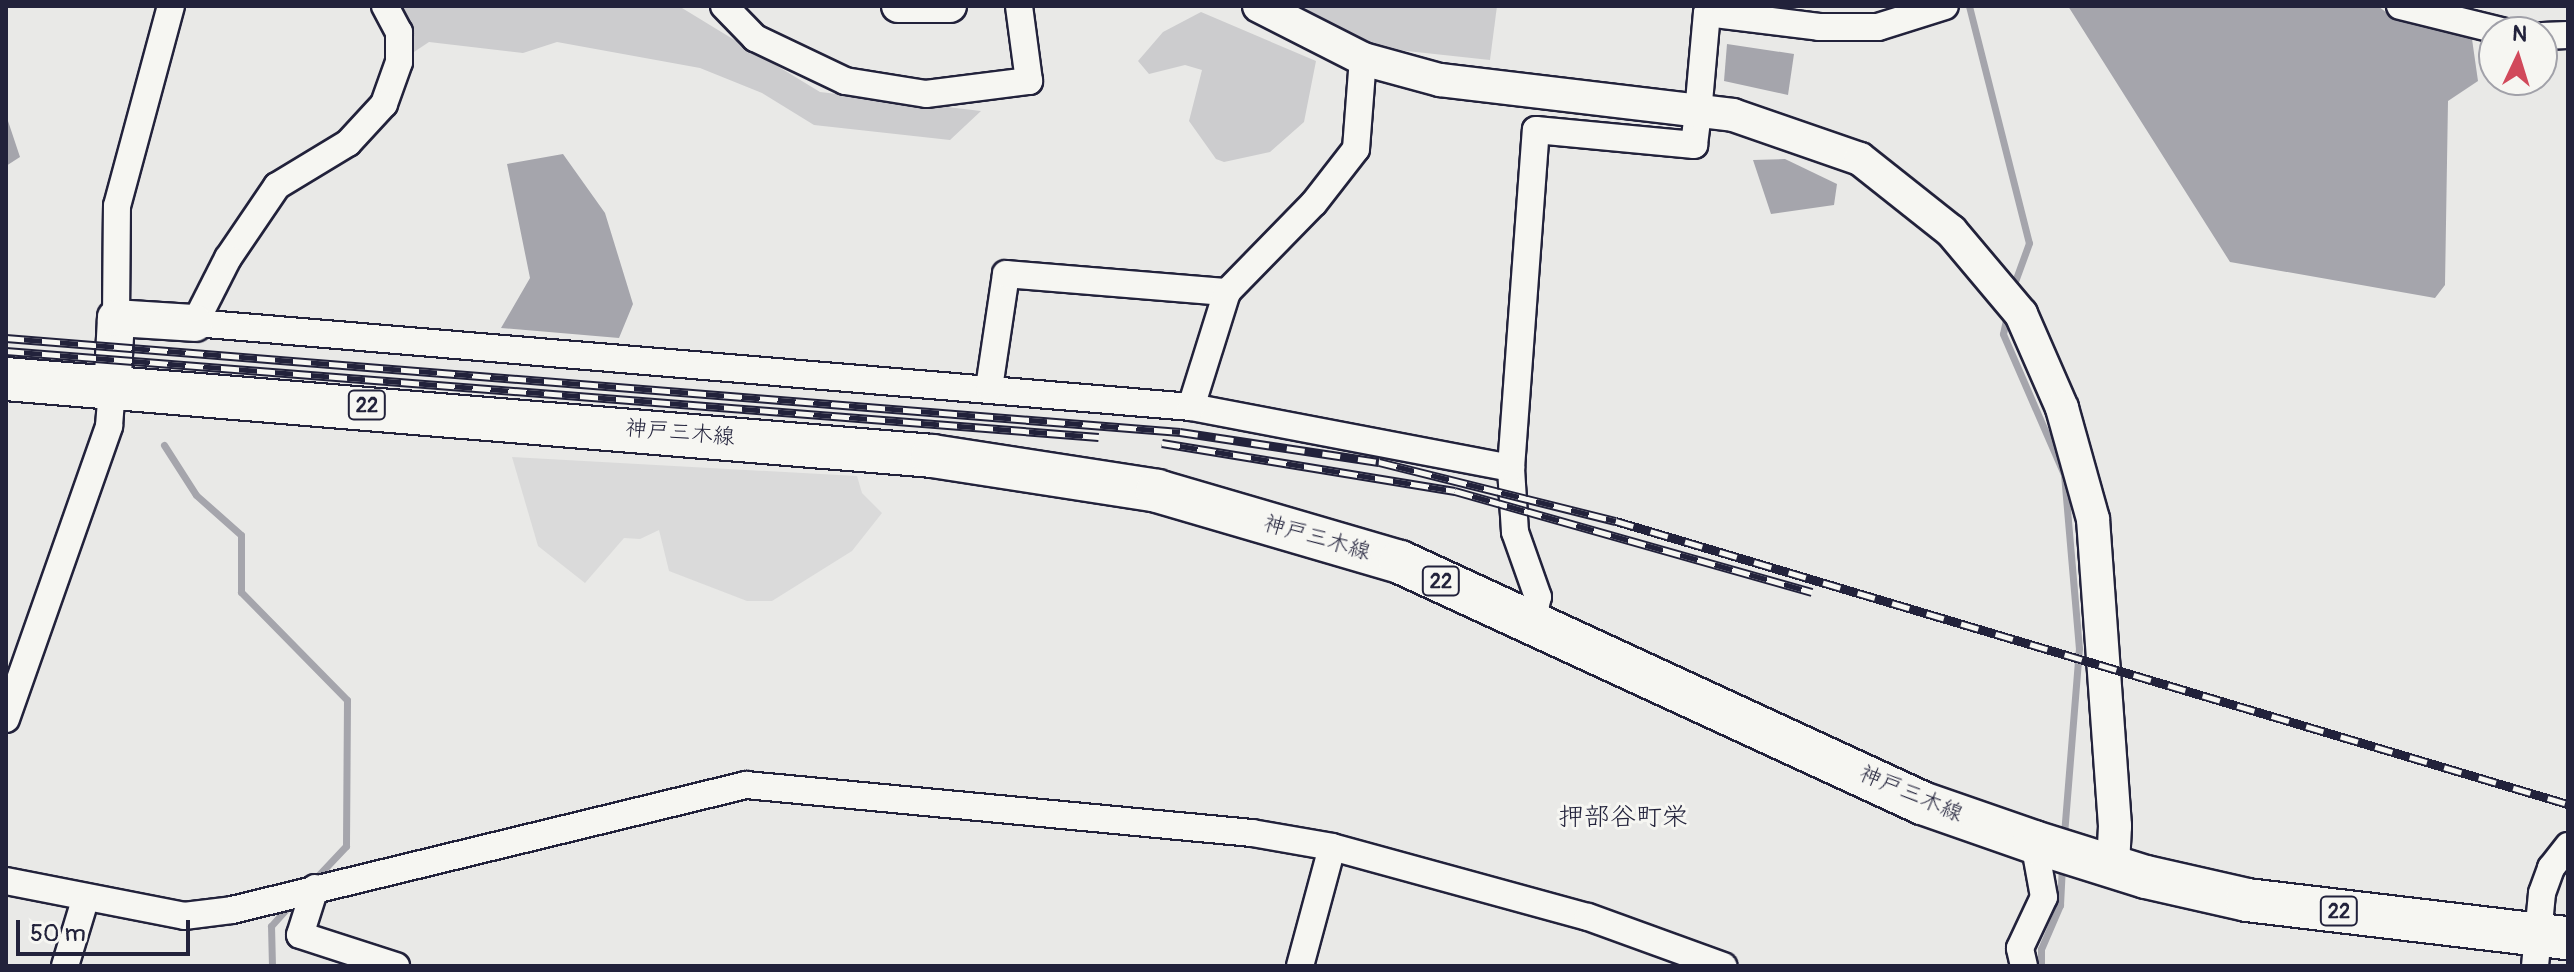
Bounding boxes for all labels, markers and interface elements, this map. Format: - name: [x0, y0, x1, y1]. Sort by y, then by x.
- north arrow: [2478, 16, 2558, 96]
- text: N: [2511, 20, 2528, 49]
- road number: 22: [347, 389, 387, 421]
- street label: 神戸三木線: [624, 415, 736, 451]
- street label: 神戸三木線: [1260, 510, 1374, 566]
- road number: 22: [1421, 565, 1461, 597]
- street label: 神戸三木線: [1855, 760, 1967, 828]
- district label: 押部谷町栄: [1558, 802, 1688, 834]
- road number: 22: [2319, 895, 2359, 927]
- scale bar: [20, 904, 194, 954]
- text: 50 m: [30, 919, 86, 948]

